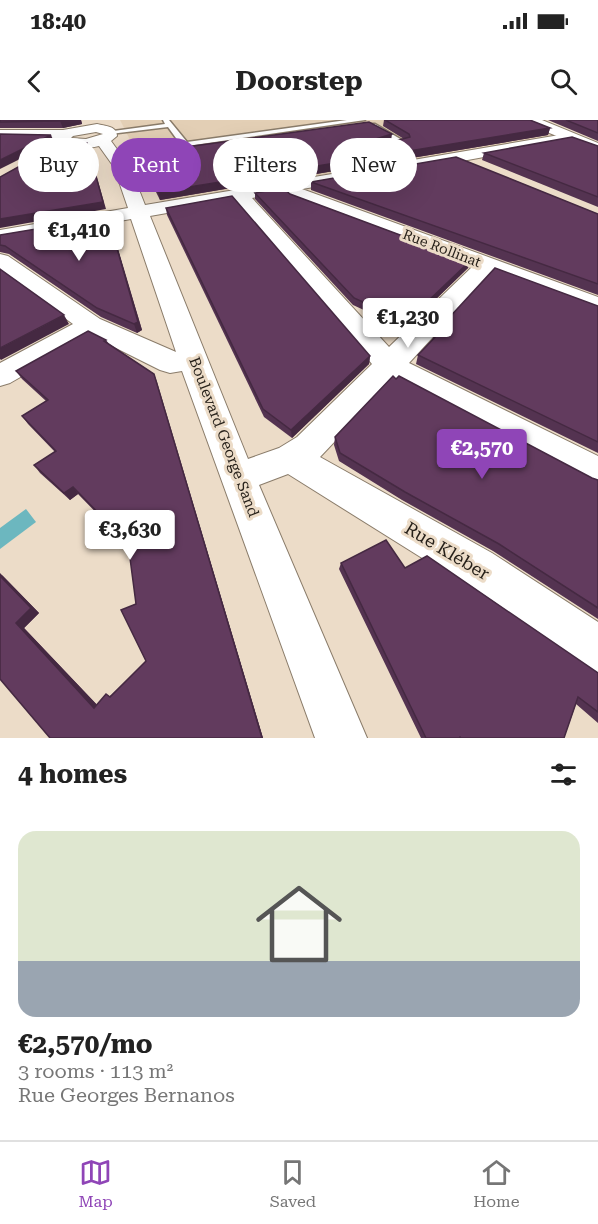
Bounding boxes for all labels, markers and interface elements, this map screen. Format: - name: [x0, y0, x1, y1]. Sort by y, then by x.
- text: 18:40: [30, 9, 86, 34]
- icon: back: [18, 65, 51, 98]
- text: Doorstep: [235, 65, 363, 97]
- icon: search: [547, 65, 580, 98]
- chip: Buy: [18, 138, 99, 192]
- chip: Rent: [111, 138, 201, 192]
- chip: Filters: [213, 138, 318, 192]
- chip: New: [330, 138, 417, 192]
- pin: €1,410: [30, 211, 128, 262]
- text: €1,410: [48, 218, 110, 242]
- street label: Rue Rollinat: [401, 226, 483, 270]
- pin: €1,230: [359, 298, 457, 349]
- text: €1,230: [377, 305, 439, 329]
- street label: Boulevard George Sand: [185, 355, 263, 520]
- pin: €2,570: [433, 429, 531, 480]
- text: €2,570: [451, 436, 513, 460]
- pin: €3,630: [81, 510, 179, 561]
- text: €3,630: [99, 517, 161, 541]
- street label: Rue Kléber: [401, 517, 493, 584]
- icon: filters: [547, 758, 580, 791]
- text: 4 homes: [18, 759, 127, 789]
- icon: home: [245, 870, 353, 978]
- text: €2,570/mo: [18, 1029, 153, 1059]
- text: 3 rooms · 113 m²: [18, 1059, 173, 1083]
- text: Rue Georges Bernanos: [18, 1083, 235, 1107]
- tab: Map: [79, 1156, 113, 1211]
- tab: Saved: [270, 1156, 316, 1211]
- tab: Home: [473, 1156, 520, 1211]

